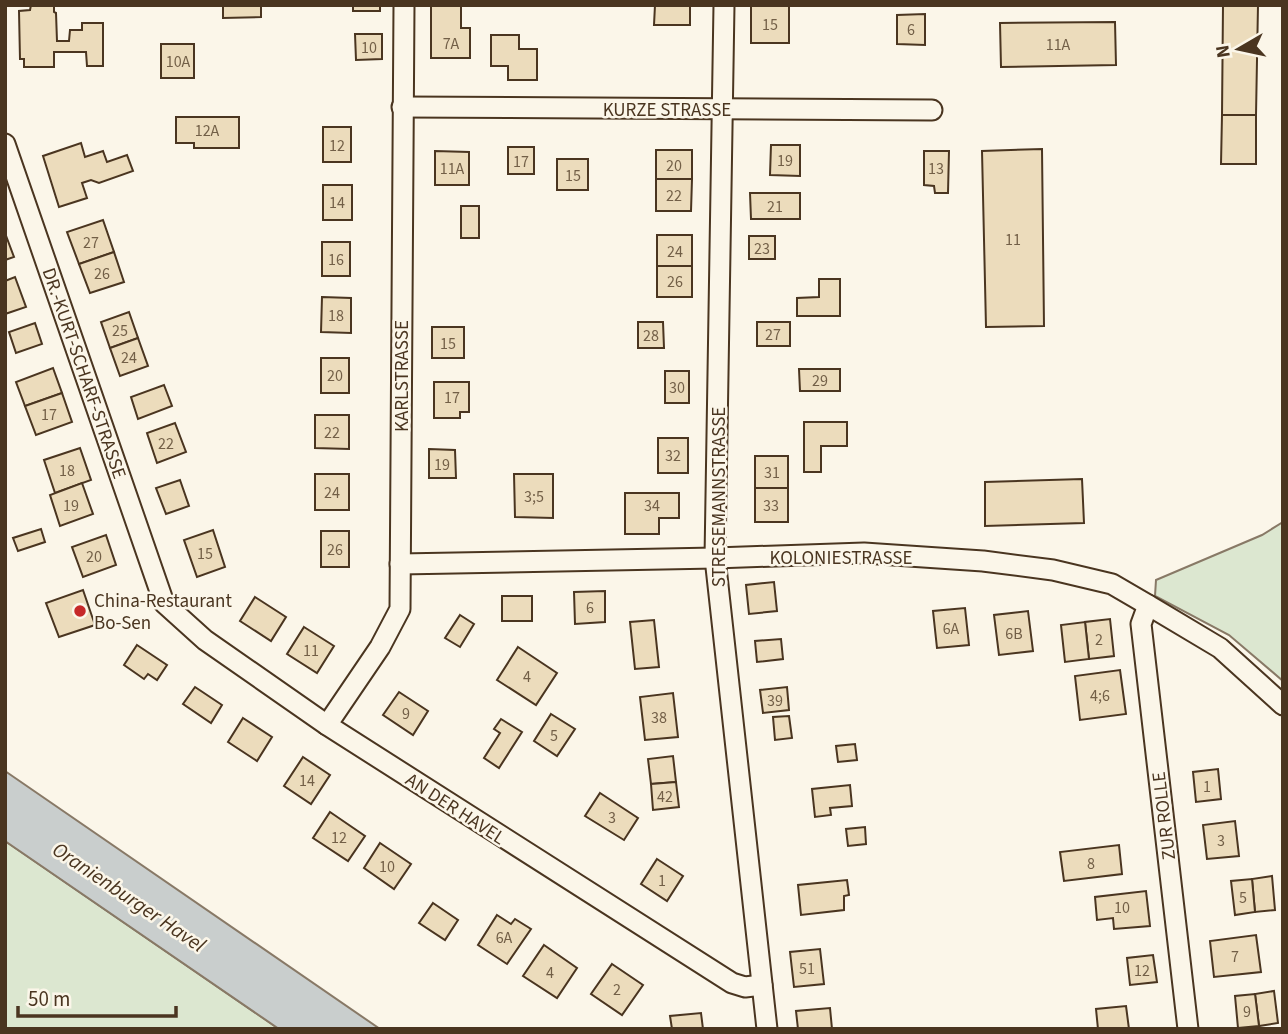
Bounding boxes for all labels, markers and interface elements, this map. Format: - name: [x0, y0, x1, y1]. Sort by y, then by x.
- house number: 15: [762, 14, 778, 36]
- north arrow: [1204, 14, 1274, 84]
- house number: 6: [907, 19, 915, 41]
- house number: 7A: [443, 33, 460, 55]
- house number: 11A: [1046, 34, 1071, 56]
- house number: 10: [361, 37, 377, 59]
- text: N: [1209, 43, 1238, 60]
- house number: 10A: [166, 51, 191, 73]
- street label: KURZE STRASSE: [603, 97, 731, 124]
- house number: 12A: [195, 120, 220, 142]
- house number: 12: [329, 135, 345, 157]
- house number: 19: [777, 150, 793, 172]
- house number: 17: [513, 151, 529, 173]
- house number: 20: [666, 155, 682, 177]
- house number: 11A: [440, 158, 465, 180]
- house number: 13: [928, 158, 944, 180]
- house number: 15: [565, 165, 581, 187]
- house number: 22: [666, 185, 682, 207]
- house number: 14: [329, 192, 345, 214]
- house number: 21: [767, 196, 783, 218]
- house number: 11: [1005, 229, 1021, 251]
- house number: 27: [83, 232, 99, 254]
- house number: 23: [754, 238, 770, 260]
- house number: 24: [667, 241, 683, 263]
- house number: 16: [328, 249, 344, 271]
- house number: 26: [94, 263, 110, 285]
- street label: DR.-KURT-SCHARF-STRASSE: [35, 264, 132, 483]
- house number: 26: [667, 271, 683, 293]
- house number: 18: [328, 305, 344, 327]
- house number: 25: [112, 320, 128, 342]
- street label: KARLSTRASSE: [389, 320, 416, 432]
- house number: 27: [765, 324, 781, 346]
- house number: 28: [643, 325, 659, 347]
- house number: 15: [440, 333, 456, 355]
- house number: 24: [121, 347, 137, 369]
- house number: 20: [327, 365, 343, 387]
- house number: 29: [812, 370, 828, 392]
- house number: 30: [669, 377, 685, 399]
- house number: 17: [444, 387, 460, 409]
- house number: 17: [41, 404, 57, 426]
- street label: STRESEMANNSTRASSE: [706, 407, 733, 587]
- house number: 22: [324, 422, 340, 444]
- house number: 22: [158, 433, 174, 455]
- house number: 32: [665, 445, 681, 467]
- house number: 19: [434, 454, 450, 476]
- house number: 18: [59, 460, 75, 482]
- house number: 31: [764, 462, 780, 484]
- house number: 24: [324, 482, 340, 504]
- house number: 3;5: [524, 486, 544, 508]
- house number: 19: [63, 495, 79, 517]
- house number: 34: [644, 495, 660, 517]
- house number: 33: [763, 495, 779, 517]
- house number: 26: [327, 539, 343, 561]
- house number: 15: [197, 543, 213, 565]
- street label: KOLONIESTRASSE: [770, 545, 912, 572]
- house number: 20: [86, 546, 102, 568]
- place label: China-Restaurant Bo-Sen: [94, 588, 232, 637]
- house number: 6: [586, 597, 594, 619]
- marker: China-Restaurant Bo-Sen: [72, 603, 88, 619]
- house number: 6A: [943, 618, 960, 640]
- house number: 6B: [1005, 623, 1023, 645]
- house number: 2: [1095, 629, 1103, 651]
- house number: 11: [303, 640, 319, 662]
- house number: 4: [523, 666, 531, 688]
- house number: 4;6: [1090, 685, 1110, 707]
- house number: 39: [767, 690, 783, 712]
- house number: 9: [402, 703, 410, 725]
- house number: 38: [651, 707, 667, 729]
- house number: 5: [550, 725, 558, 747]
- street label: AN DER HAVEL: [400, 767, 510, 852]
- house number: 14: [299, 770, 315, 792]
- street label: ZUR ROLLE: [1146, 770, 1183, 862]
- house number: 1: [1203, 776, 1211, 798]
- house number: 42: [657, 786, 673, 808]
- house number: 3: [608, 807, 616, 829]
- house number: 12: [331, 827, 347, 849]
- house number: 3: [1217, 830, 1225, 852]
- water label: Oranienburger Havel: [46, 834, 212, 960]
- house number: 8: [1087, 853, 1095, 875]
- house number: 10: [379, 856, 395, 878]
- house number: 1: [658, 870, 666, 892]
- house number: 5: [1239, 887, 1247, 909]
- house number: 10: [1114, 897, 1130, 919]
- house number: 6A: [496, 927, 513, 949]
- house number: 7: [1231, 946, 1239, 968]
- house number: 51: [799, 958, 815, 980]
- house number: 12: [1134, 960, 1150, 982]
- house number: 4: [546, 962, 554, 984]
- scale bar: [18, 974, 175, 1018]
- house number: 2: [613, 979, 621, 1001]
- text: 50 m: [28, 984, 70, 1014]
- house number: 9: [1243, 1001, 1251, 1023]

